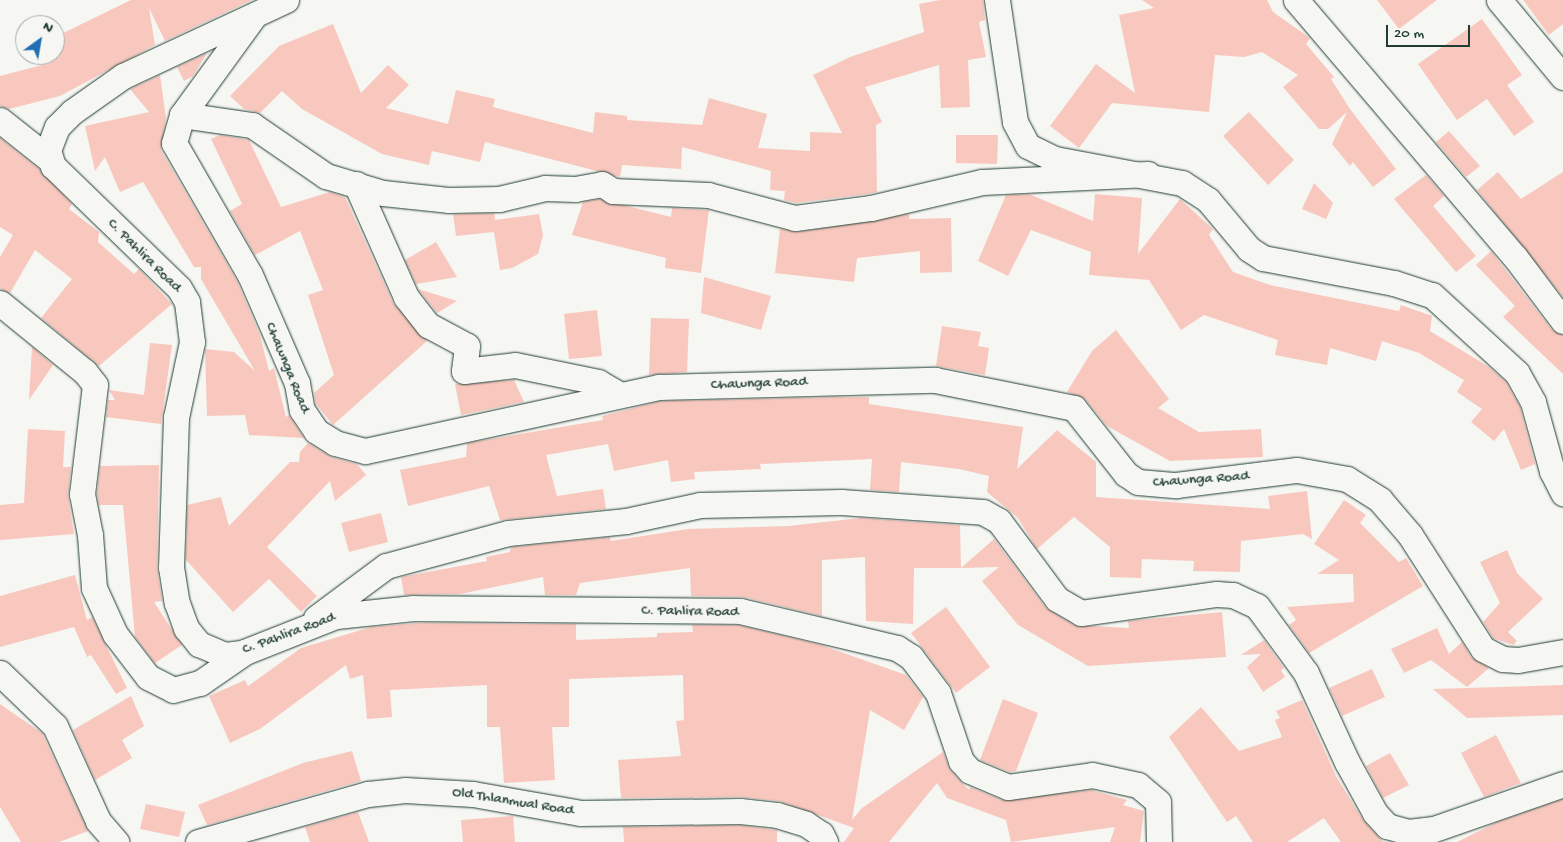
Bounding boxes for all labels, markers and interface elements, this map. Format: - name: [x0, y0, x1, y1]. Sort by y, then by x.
- north arrow: [15, 15, 65, 65]
- scale bar: [1388, 15, 1472, 47]
- text: N: [39, 18, 56, 37]
- text: 20 m: [1394, 25, 1424, 43]
- street label: C. Pahlira Road: [103, 215, 185, 297]
- street label: Chawnga Road: [261, 320, 313, 416]
- street label: Chawnga Road: [710, 373, 808, 395]
- street label: Chawnga Road: [1152, 468, 1250, 492]
- street label: C. Pahlira Road: [641, 602, 739, 622]
- street label: C. Pahlira Road: [240, 609, 338, 659]
- street label: Old Thlanmual Road: [451, 783, 575, 821]

